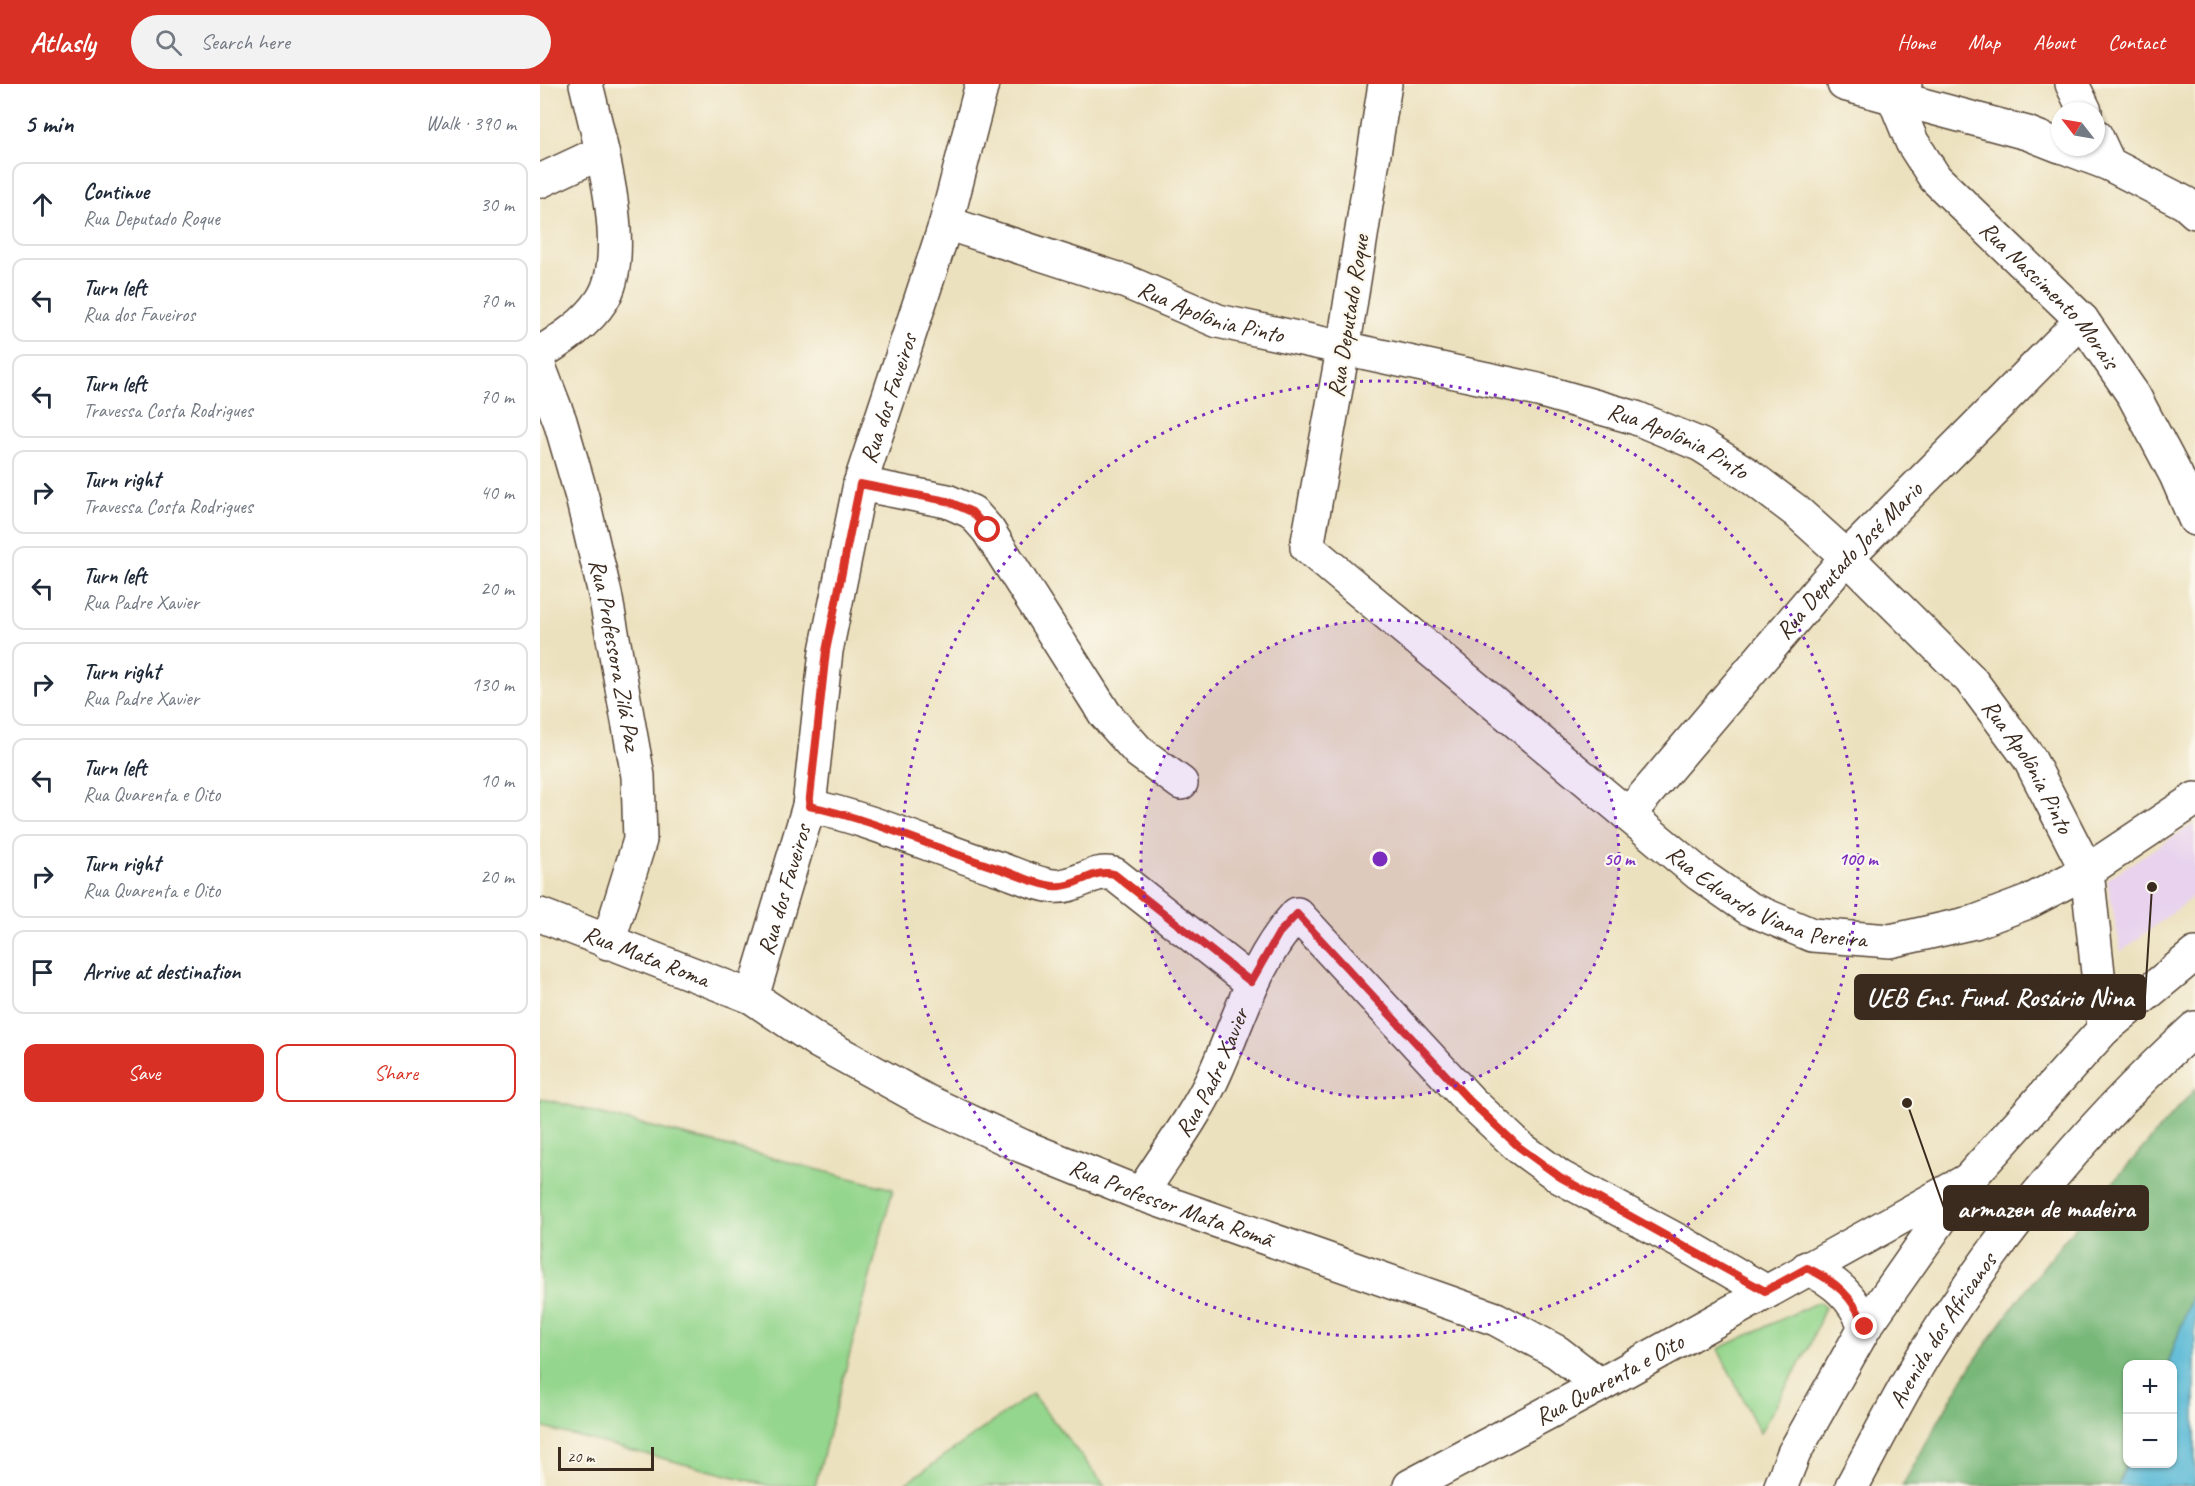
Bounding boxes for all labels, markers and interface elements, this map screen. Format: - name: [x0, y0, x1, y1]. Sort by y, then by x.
- search box: [131, 15, 551, 69]
- text: Atlasly: [30, 25, 95, 60]
- icon: search: [152, 26, 185, 59]
- text: Search here: [200, 28, 290, 56]
- text: Home: [1897, 29, 1935, 55]
- text: Map: [1968, 29, 2000, 55]
- text: About: [2033, 29, 2075, 55]
- text: Contact: [2108, 29, 2165, 55]
- north arrow: [2051, 102, 2105, 156]
- text: 5 min: [24, 107, 73, 140]
- text: Walk · 390 m: [426, 111, 516, 136]
- text: Continue: [83, 178, 149, 206]
- icon: ahead: [26, 188, 59, 221]
- text: 30 m: [480, 192, 514, 217]
- text: Rua Deputado Roque: [83, 206, 220, 231]
- street label: Rua Nascimento Morais: [1973, 214, 2127, 377]
- street label: Rua Deputado Roque: [1320, 230, 1376, 399]
- text: Turn left: [83, 274, 147, 302]
- street label: Rua Apolônia Pinto: [1133, 274, 1288, 350]
- icon: left: [26, 284, 59, 317]
- text: 70 m: [480, 288, 514, 313]
- text: Rua dos Faveiros: [83, 302, 195, 327]
- street label: Rua dos Faveiros: [853, 328, 924, 467]
- text: Turn left: [83, 370, 147, 398]
- icon: left: [26, 380, 59, 413]
- text: 70 m: [480, 384, 514, 409]
- street label: Rua Apolônia Pinto: [1604, 396, 1755, 487]
- text: Travessa Costa Rodrigues: [83, 398, 253, 423]
- text: Turn right: [83, 466, 160, 494]
- street label: Rua Deputado José Mario: [1769, 474, 1930, 645]
- icon: right: [26, 476, 59, 509]
- text: 40 m: [480, 480, 514, 505]
- text: Travessa Costa Rodrigues: [83, 494, 253, 519]
- route start: [974, 516, 1000, 542]
- street label: Rua Professora Zilá Paz: [582, 556, 648, 755]
- text: Turn left: [83, 562, 147, 590]
- icon: left: [26, 572, 59, 605]
- text: 20 m: [480, 576, 514, 601]
- text: Rua Padre Xavier: [83, 590, 199, 615]
- text: Turn right: [83, 658, 160, 686]
- icon: right: [26, 668, 59, 701]
- text: 130 m: [471, 672, 514, 697]
- text: Rua Padre Xavier: [83, 686, 199, 711]
- street label: Rua Apolônia Pinto: [1975, 693, 2081, 840]
- text: Turn left: [83, 754, 147, 782]
- icon: left: [26, 764, 59, 797]
- text: 10 m: [480, 768, 514, 793]
- text: Rua Quarenta e Oito: [83, 782, 220, 807]
- street label: Rua dos Faveiros: [750, 819, 818, 958]
- street label: Rua Eduardo Viana Pereira: [1660, 838, 1870, 954]
- text: 50 m: [1604, 848, 1636, 870]
- text: 100 m: [1839, 848, 1879, 870]
- centre of rings: [1370, 849, 1390, 869]
- text: Turn right: [83, 850, 160, 878]
- icon: right: [26, 860, 59, 893]
- text: 20 m: [480, 864, 514, 889]
- text: Rua Quarenta e Oito: [83, 878, 220, 903]
- street label: Rua Mata Roma: [579, 918, 716, 995]
- icon: arrive: [26, 956, 59, 989]
- text: Arrive at destination: [83, 958, 240, 986]
- callout: UEB Ens. Fund. Rosário Nina: [1855, 975, 2145, 1019]
- text: UEB Ens. Fund. Rosário Nina: [1866, 981, 2136, 1014]
- street label: Rua Padre Xavier: [1168, 1002, 1256, 1143]
- button: Save: [24, 1044, 264, 1102]
- button: Share: [276, 1044, 516, 1102]
- street label: Rua Professor Mata Romã: [1065, 1152, 1279, 1255]
- callout: armazen de madeira: [1944, 1186, 2148, 1230]
- text: armazen de madeira: [1957, 1192, 2137, 1225]
- street label: Avenida dos Africanos: [1882, 1245, 2004, 1413]
- route end: [1851, 1313, 1877, 1339]
- street label: Rua Quarenta e Oito: [1530, 1326, 1690, 1432]
- map controls: [2123, 1360, 2177, 1468]
- button: +: [2123, 1360, 2177, 1414]
- button: −: [2123, 1414, 2177, 1468]
- scale bar: [558, 1444, 654, 1472]
- text: 20 m: [567, 1447, 594, 1467]

